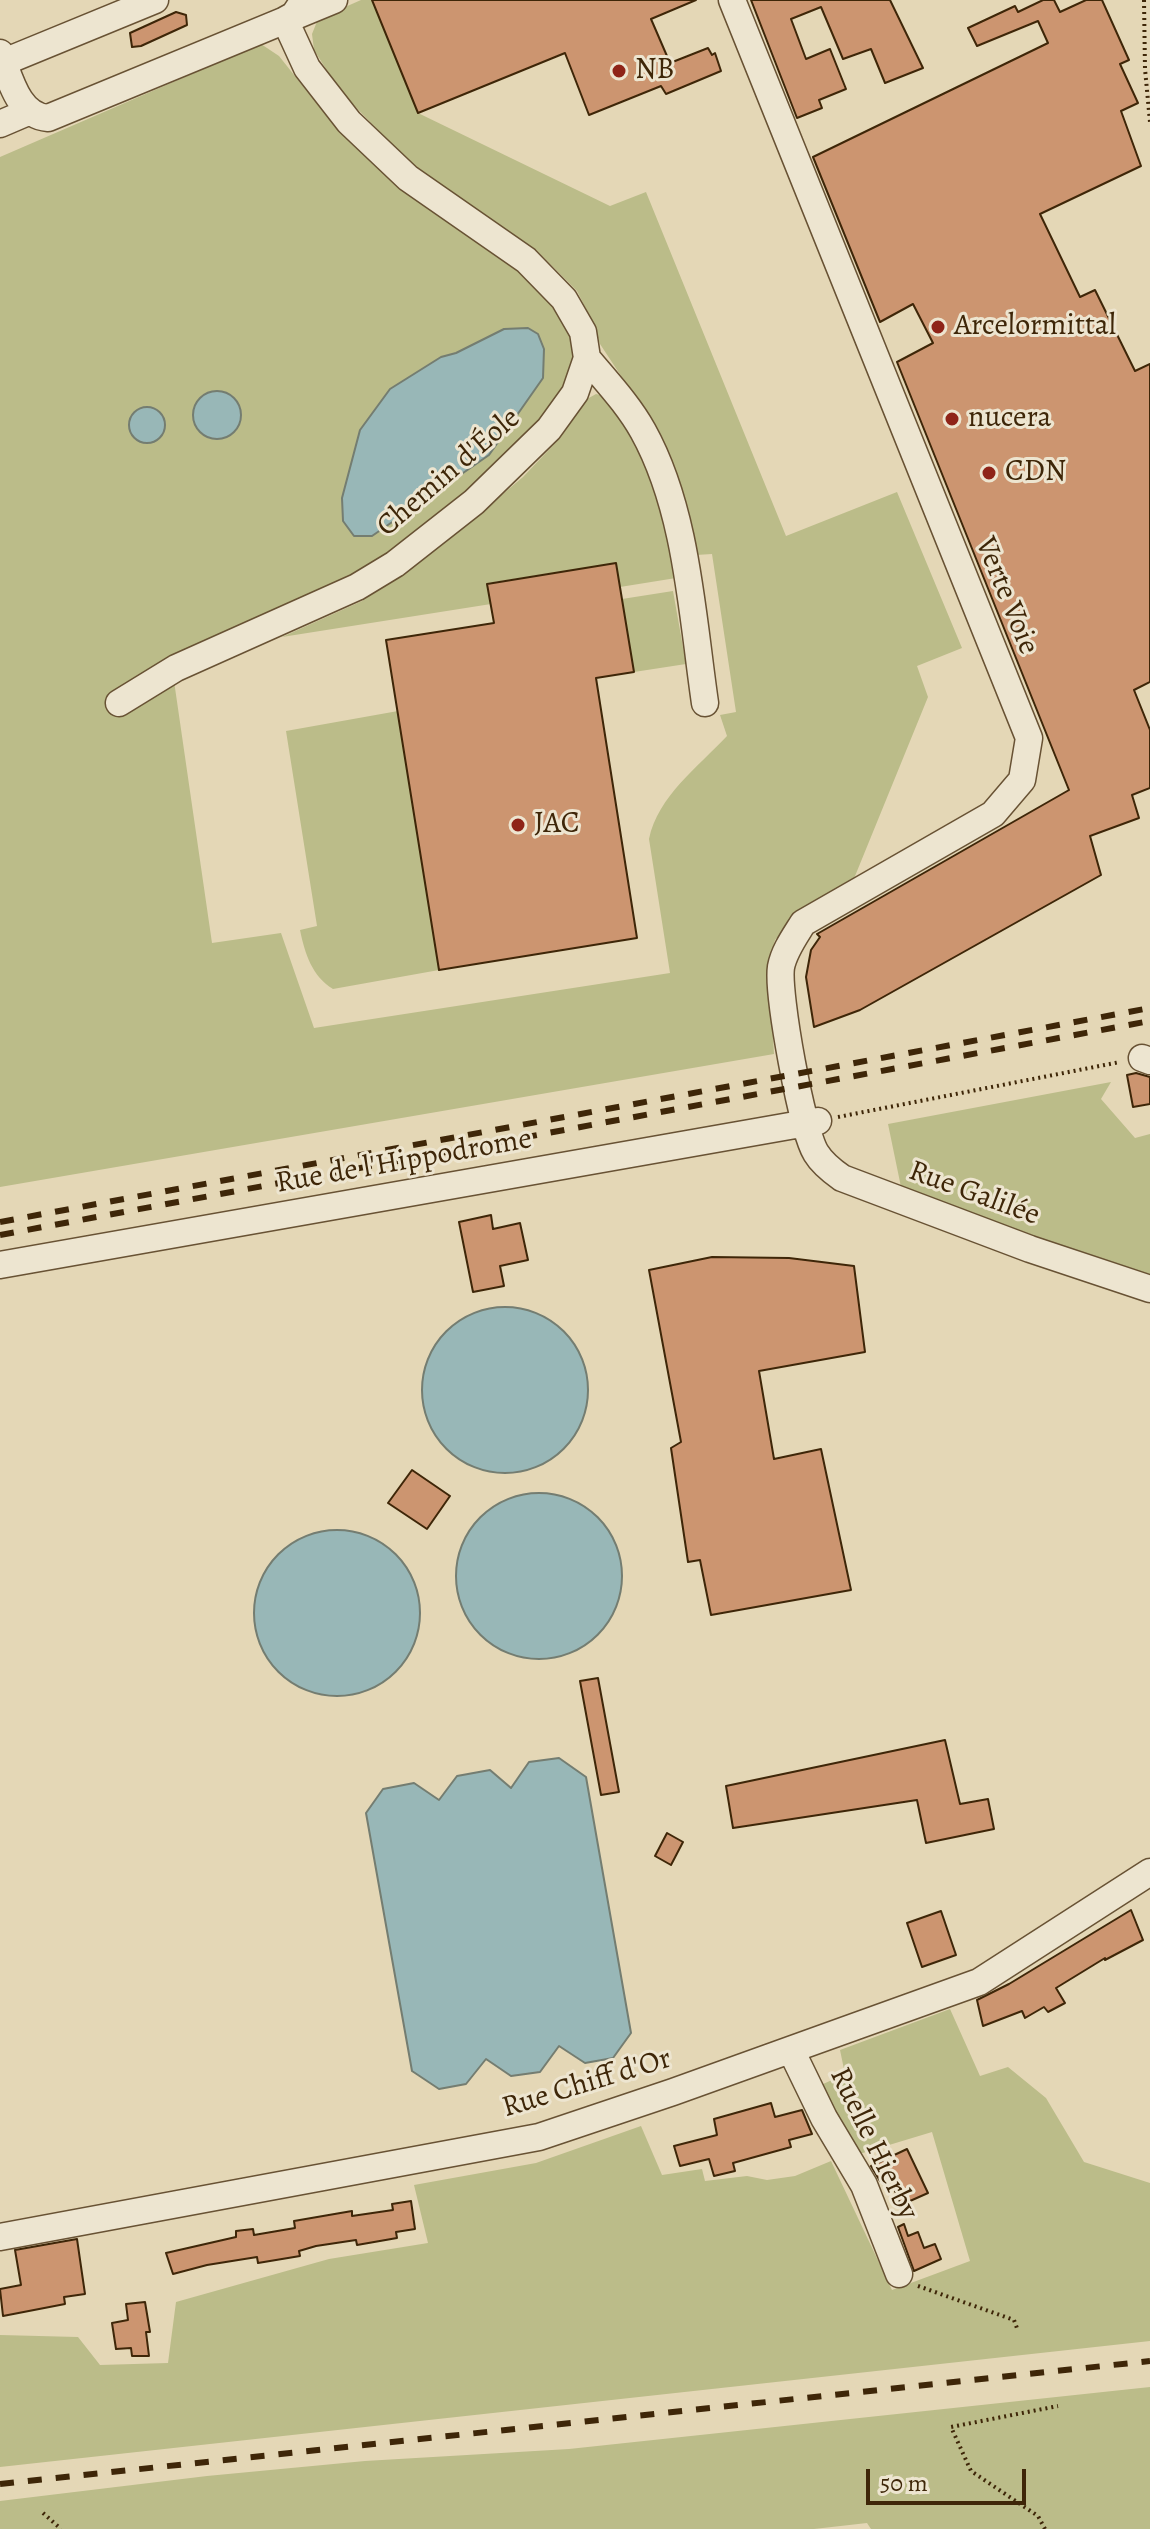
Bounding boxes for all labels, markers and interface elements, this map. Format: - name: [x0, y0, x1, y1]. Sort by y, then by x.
- place label: NB: [635, 53, 674, 89]
- marker: NB: [610, 62, 628, 80]
- place label: Arcelormittal: [954, 309, 1116, 345]
- marker: Arcelormittal: [929, 318, 947, 336]
- street label: Chemin d'Éole: [370, 401, 528, 545]
- place label: nucera: [968, 401, 1052, 437]
- marker: nucera: [943, 410, 961, 428]
- place label: CDN: [1005, 455, 1066, 491]
- marker: CDN: [980, 464, 998, 482]
- street label: Verte Voie: [966, 532, 1046, 660]
- place label: JAC: [534, 807, 580, 843]
- marker: JAC: [509, 816, 527, 834]
- street label: Rue de l'Hippodrome: [273, 1122, 535, 1202]
- street label: Rue Galilée: [904, 1154, 1044, 1234]
- street label: Rue Chiff d'Or: [498, 2041, 676, 2127]
- street label: Ruelle Hierby: [821, 2062, 925, 2226]
- scale bar: [870, 2453, 1030, 2503]
- text: 50 m: [880, 2467, 928, 2499]

